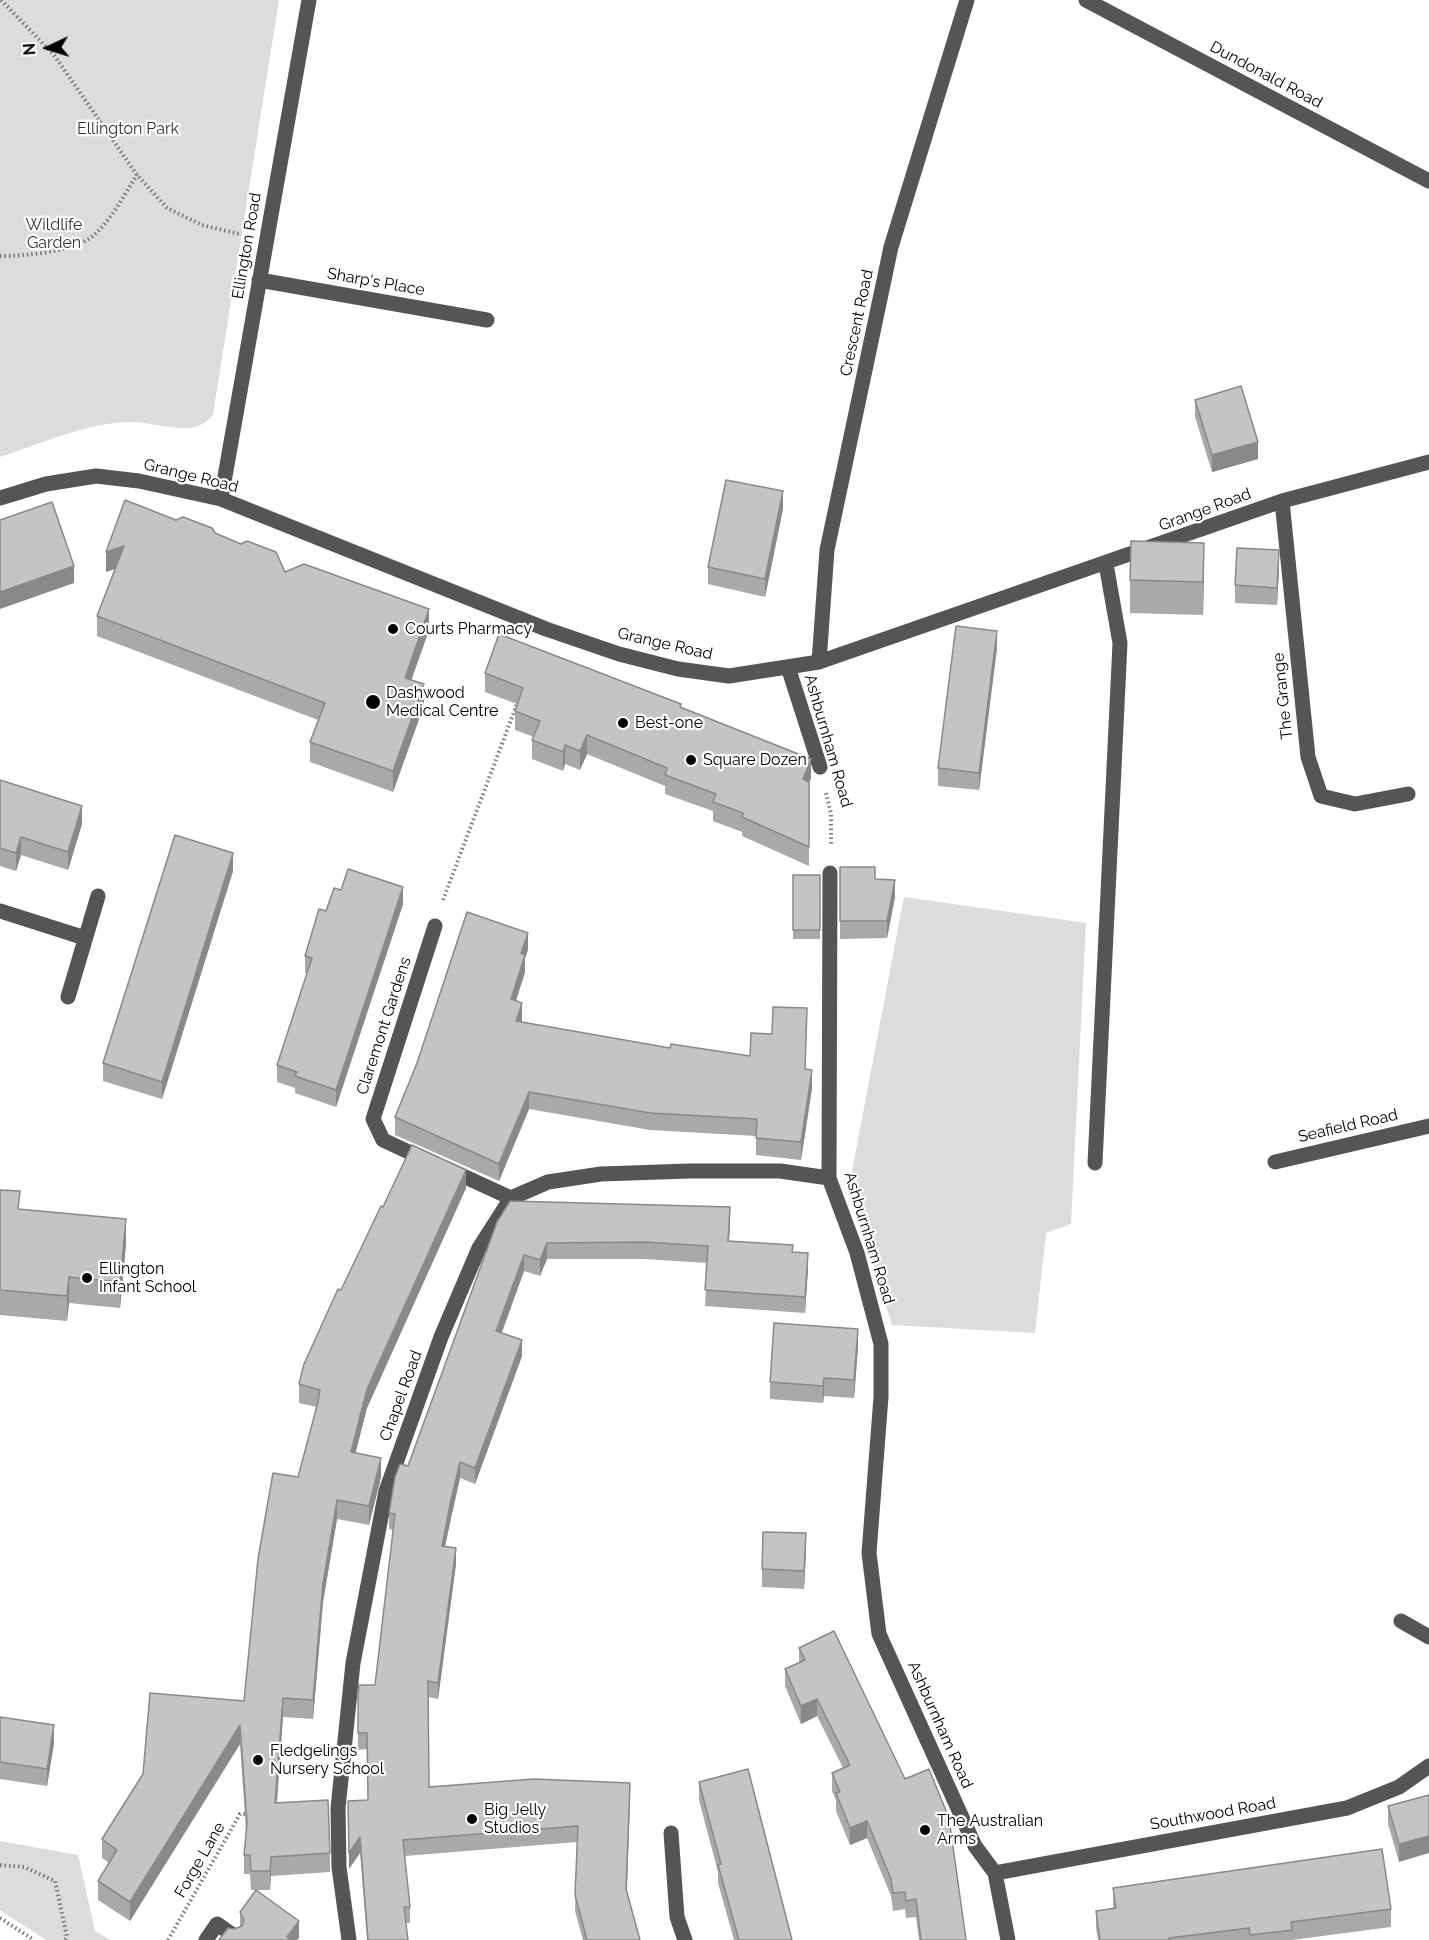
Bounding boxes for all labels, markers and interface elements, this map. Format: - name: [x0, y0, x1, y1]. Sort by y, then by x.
- north arrow: [18, 18, 78, 78]
- street label: Dundonald Road: [1207, 37, 1325, 113]
- text: N: [20, 43, 39, 56]
- park label: Ellington Park: [77, 119, 179, 139]
- street label: Ellington Road: [228, 191, 266, 301]
- park label: Wildlife Garden: [26, 215, 82, 253]
- street label: Sharp's Place: [326, 264, 426, 300]
- street label: Crescent Road: [836, 268, 878, 378]
- street label: Grange Road: [142, 455, 240, 497]
- street label: Grange Road: [1156, 484, 1254, 536]
- place label: Courts Pharmacy: [405, 619, 532, 639]
- marker: Courts Pharmacy: [386, 622, 400, 636]
- street label: Grange Road: [616, 624, 714, 664]
- street label: The Grange: [1269, 652, 1297, 740]
- street label: Ashburnham Road: [800, 672, 856, 810]
- place label: Dashwood Medical Centre: [386, 683, 498, 721]
- marker: Dashwood Medical Centre: [364, 693, 382, 711]
- place label: Best-one: [635, 713, 703, 733]
- marker: Best-one: [616, 716, 630, 730]
- place label: Square Dozen: [703, 750, 807, 770]
- marker: Square Dozen: [684, 753, 698, 767]
- street label: Claremont Gardens: [353, 955, 415, 1097]
- street label: Seafield Road: [1296, 1105, 1400, 1147]
- street label: Ashburnham Road: [840, 1170, 898, 1306]
- place label: Ellington Infant School: [99, 1259, 196, 1297]
- marker: Ellington Infant School: [80, 1271, 94, 1285]
- street label: Chapel Road: [376, 1348, 426, 1444]
- street label: Ashburnham Road: [903, 1658, 977, 1792]
- place label: Fledgelings Nursery School: [270, 1741, 384, 1779]
- marker: Fledgelings Nursery School: [251, 1753, 265, 1767]
- street label: Southwood Road: [1149, 1793, 1277, 1835]
- place label: Big Jelly Studios: [484, 1800, 546, 1838]
- place label: The Australian Arms: [937, 1811, 1043, 1849]
- marker: Big Jelly Studios: [465, 1812, 479, 1826]
- street label: Forge Lane: [171, 1819, 229, 1901]
- marker: The Australian Arms: [918, 1823, 932, 1837]

